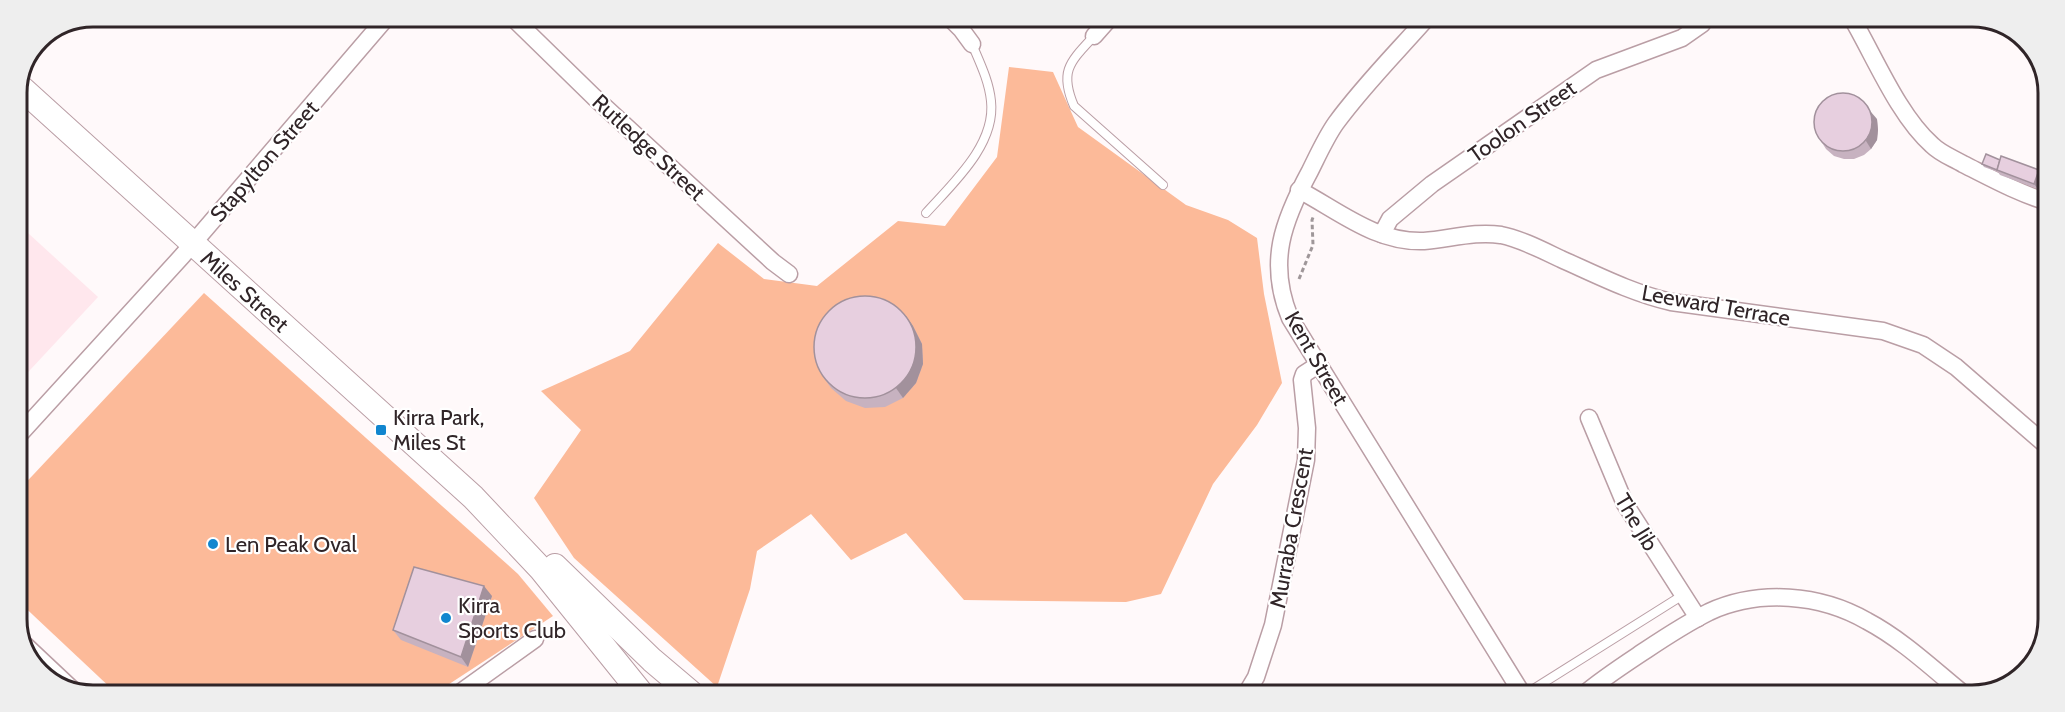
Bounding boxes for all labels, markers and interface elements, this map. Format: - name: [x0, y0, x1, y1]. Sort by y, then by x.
- street label: Toolon Street: [1463, 74, 1582, 168]
- street label: Rutledge Street: [587, 88, 711, 207]
- street label: Stapylton Street: [204, 95, 325, 228]
- street label: Miles Street: [195, 245, 295, 338]
- street label: Leeward Terrace: [1640, 279, 1792, 332]
- street label: Kent Street: [1279, 306, 1355, 411]
- place label: Kirra Park, Miles St: [393, 404, 484, 456]
- marker: Kirra Park, Miles St: [374, 423, 388, 437]
- street label: Murraba Crescent: [1264, 445, 1319, 610]
- street label: The Jib: [1609, 489, 1664, 556]
- place label: Len Peak Oval: [225, 531, 357, 558]
- marker: Len Peak Oval: [206, 537, 220, 551]
- place label: Kirra Sports Club: [458, 592, 566, 644]
- marker: Kirra Sports Club: [439, 611, 453, 625]

